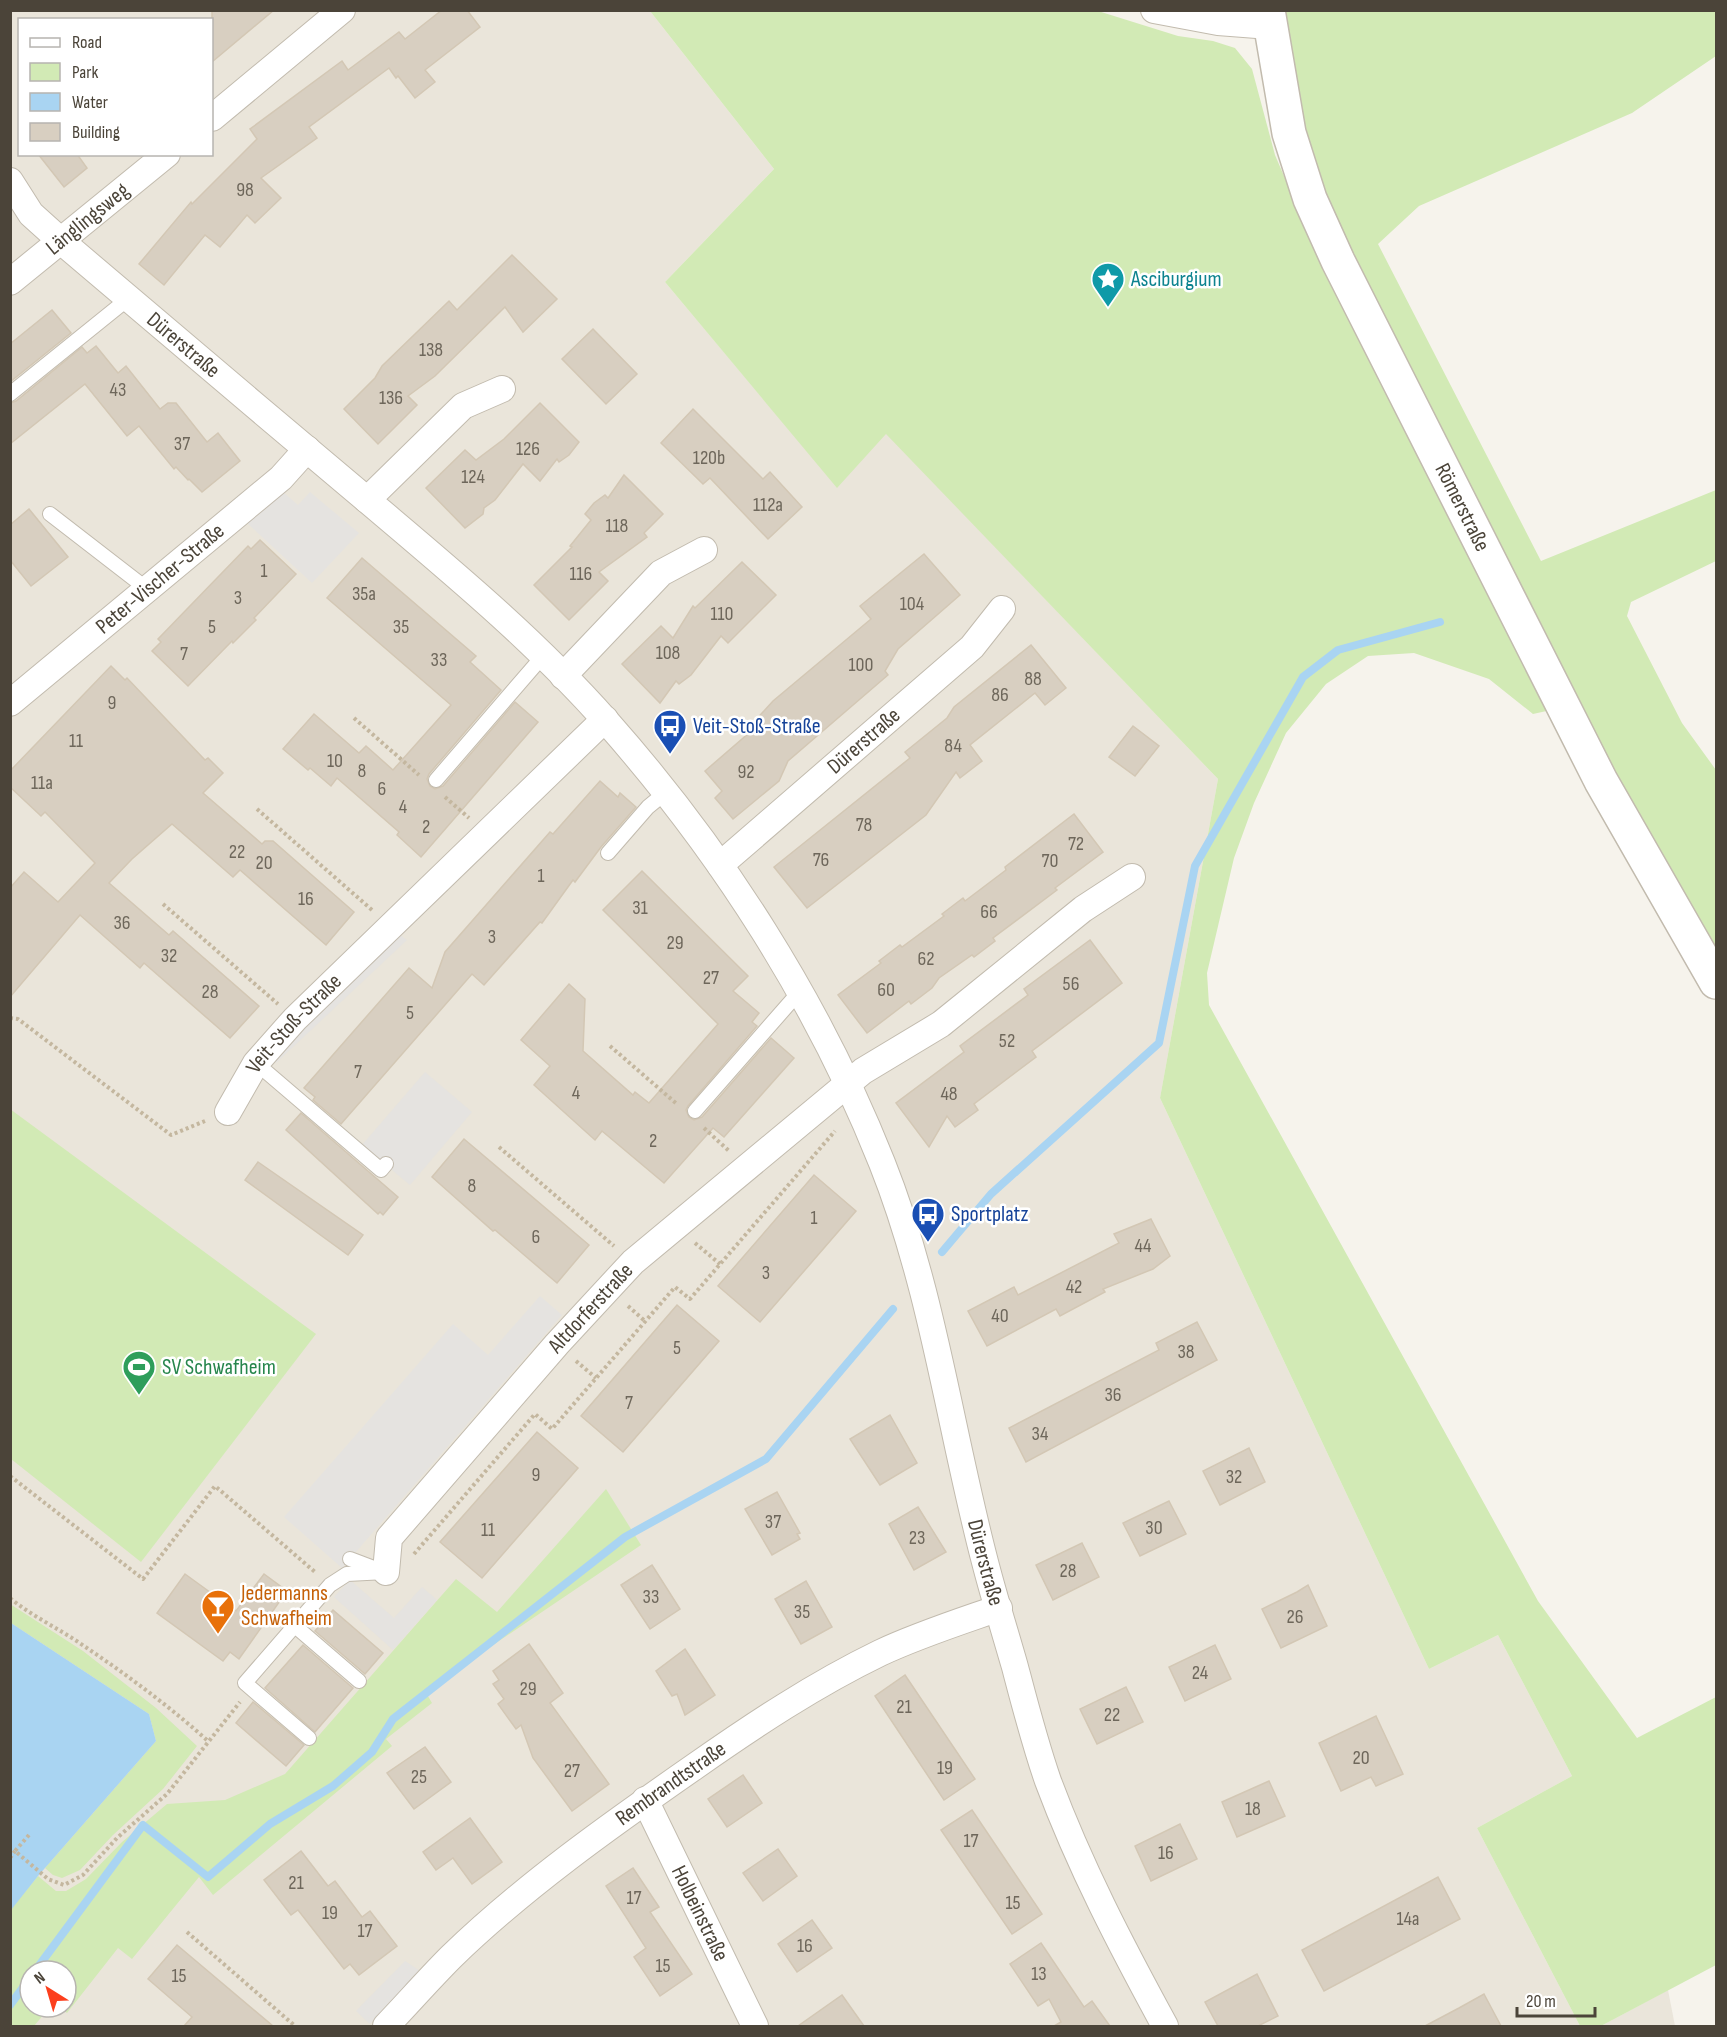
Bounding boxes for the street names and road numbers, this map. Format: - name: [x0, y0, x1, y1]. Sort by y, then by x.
- street label: Länglingsweg: [40, 177, 135, 261]
- street label: Dürerstraße: [141, 306, 226, 384]
- street label: Römerstraße: [1429, 459, 1496, 556]
- street label: Peter-Vischer-Straße: [90, 517, 230, 640]
- street label: Dürerstraße: [822, 702, 906, 780]
- street label: Veit-Stoß-Straße: [240, 968, 347, 1078]
- street label: Altdorferstraße: [541, 1257, 639, 1359]
- street label: Dürerstraße: [961, 1517, 1010, 1609]
- street label: Rembrandtstraße: [610, 1735, 731, 1832]
- street label: Holbeinstraße: [665, 1861, 735, 1966]

